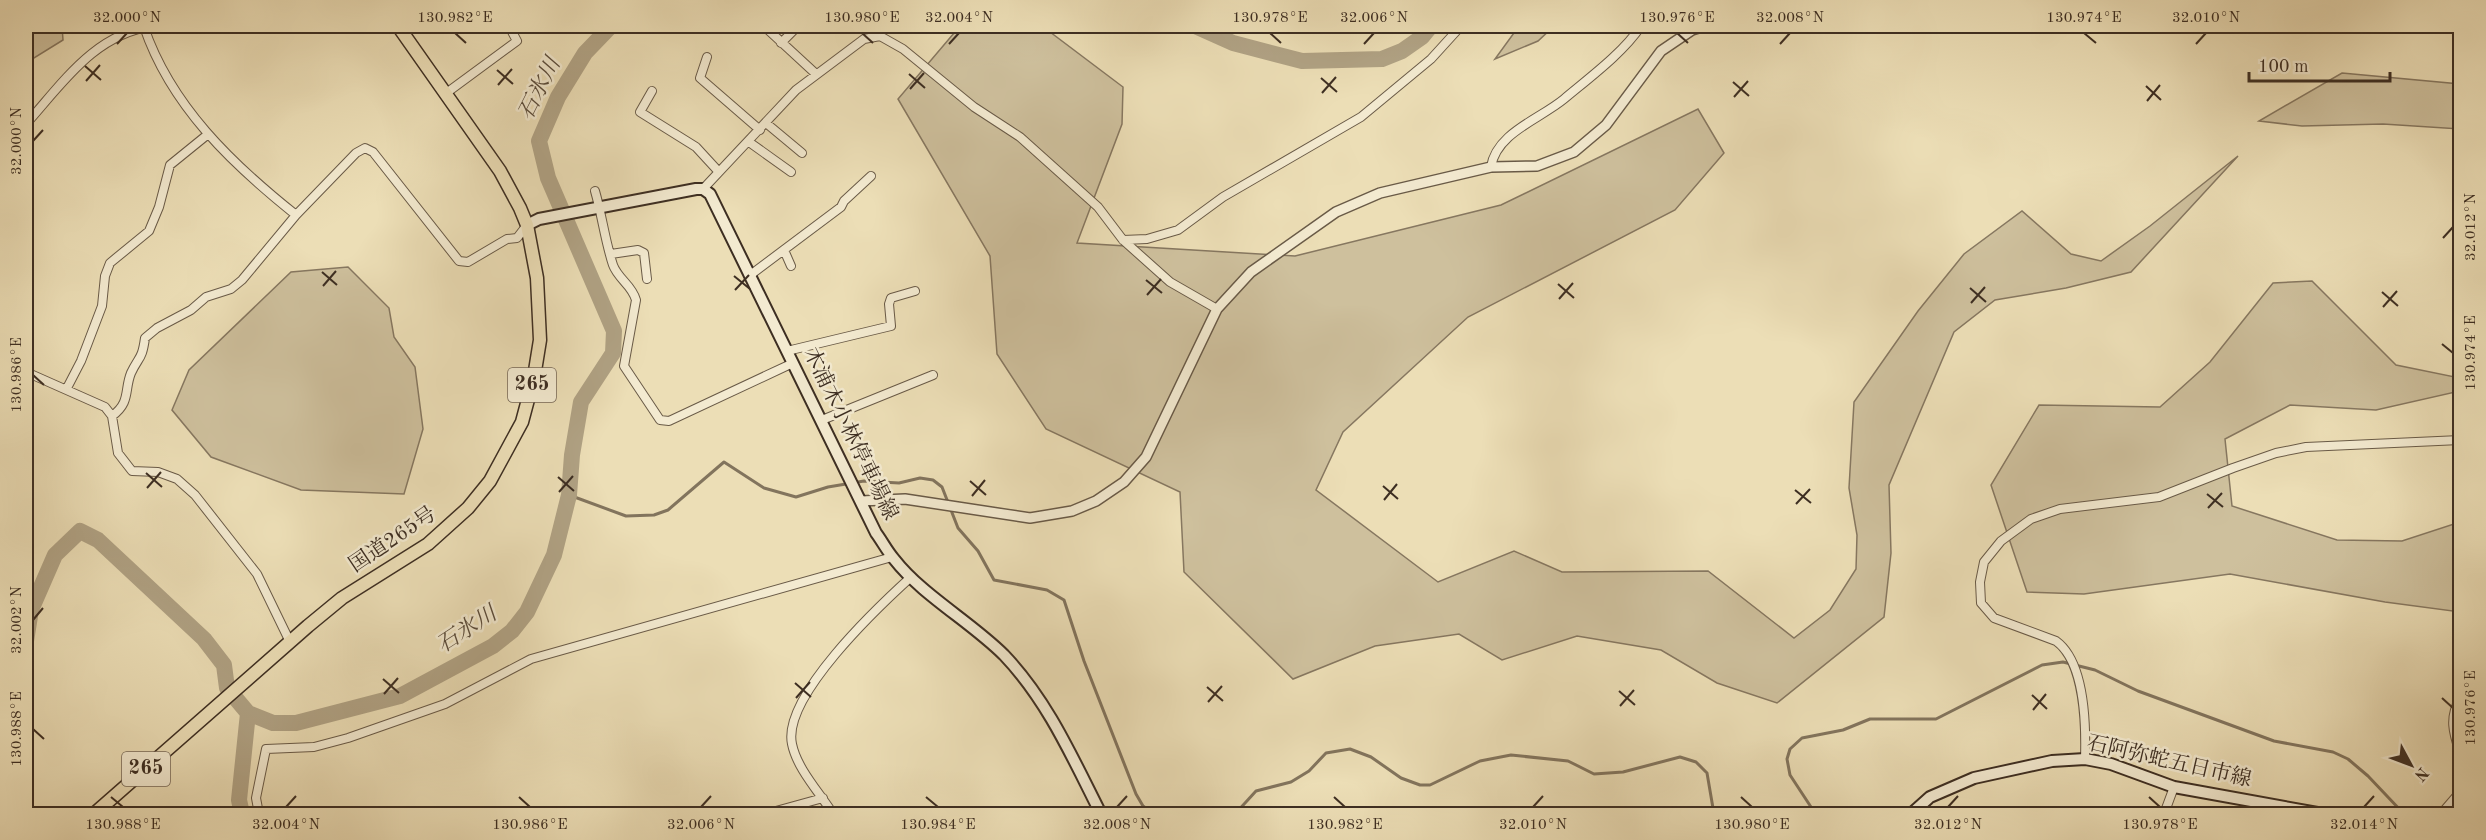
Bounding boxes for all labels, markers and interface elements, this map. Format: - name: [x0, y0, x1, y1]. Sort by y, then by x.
- text: 32.000°N: [93, 11, 161, 26]
- text: 130.982°E: [417, 11, 493, 26]
- text: 130.980°E: [824, 11, 900, 26]
- text: 32.004°N: [925, 11, 993, 26]
- text: 130.978°E: [1232, 11, 1308, 26]
- text: 32.006°N: [1340, 11, 1408, 26]
- text: 130.976°E: [1639, 11, 1715, 26]
- text: 32.008°N: [1756, 11, 1824, 26]
- text: 130.974°E: [2046, 11, 2122, 26]
- text: 32.010°N: [2172, 11, 2240, 26]
- scale bar: [2249, 45, 2390, 83]
- water label: 石氷川: [513, 52, 566, 123]
- text: 100 m: [2258, 58, 2309, 76]
- text: 32.000°N: [10, 107, 25, 175]
- text: 32.012°N: [2464, 193, 2479, 261]
- text: 130.974°E: [2464, 315, 2479, 391]
- text: 130.986°E: [10, 337, 25, 413]
- street label: 木浦木小林停車場線: [799, 344, 903, 524]
- road number: 265: [508, 368, 556, 402]
- street label: 国道265号: [345, 502, 440, 577]
- text: 32.002°N: [10, 586, 25, 654]
- water label: 石氷川: [432, 600, 502, 657]
- text: 130.976°E: [2464, 670, 2479, 746]
- text: 130.988°E: [10, 691, 25, 767]
- street label: 石阿弥蛇五日市線: [2085, 731, 2254, 791]
- north arrow: [2381, 735, 2441, 795]
- road number: 265: [122, 752, 170, 786]
- text: N: [2410, 764, 2431, 784]
- text: 130.988°E: [85, 818, 161, 833]
- text: 32.004°N: [252, 818, 320, 833]
- text: 130.986°E: [492, 818, 568, 833]
- text: 32.006°N: [667, 818, 735, 833]
- text: 130.984°E: [900, 818, 976, 833]
- text: 32.008°N: [1083, 818, 1151, 833]
- text: 130.982°E: [1307, 818, 1383, 833]
- text: 32.010°N: [1499, 818, 1567, 833]
- text: 130.980°E: [1714, 818, 1790, 833]
- text: 32.012°N: [1914, 818, 1982, 833]
- text: 130.978°E: [2122, 818, 2198, 833]
- text: 32.014°N: [2330, 818, 2398, 833]

